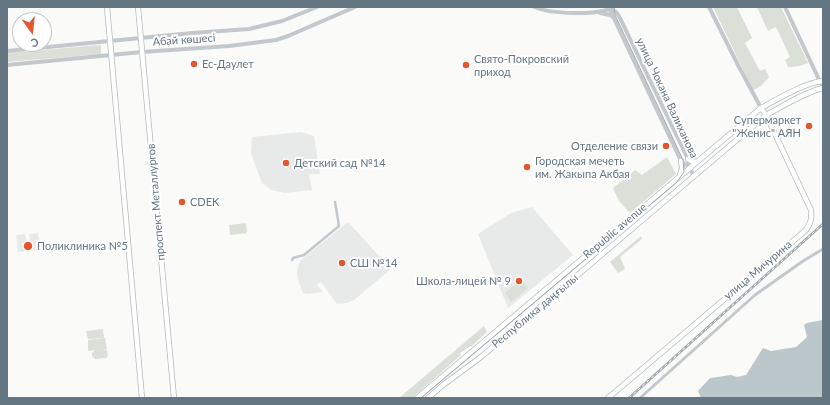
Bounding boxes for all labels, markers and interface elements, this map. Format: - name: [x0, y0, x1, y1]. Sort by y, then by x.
- north arrow: [12, 12, 52, 52]
- street label: Абай көшесі: [152, 31, 216, 49]
- text: С: [30, 36, 40, 50]
- street label: улица Чокана Валиханова: [633, 36, 701, 160]
- place label: Свято-Покровский приход: [474, 52, 569, 78]
- place label: Ес-Даулет: [202, 57, 254, 71]
- marker: Ес-Даулет: [189, 59, 199, 69]
- marker: Свято-Покровский приход: [461, 60, 471, 70]
- place label: Супермаркет "Женис" АЯН: [732, 113, 801, 139]
- marker: Супермаркет "Женис" АЯН: [804, 121, 814, 131]
- place label: Отделение связи: [571, 139, 658, 153]
- marker: Отделение связи: [661, 141, 671, 151]
- street label: проспект Металлургов: [144, 143, 168, 261]
- place label: Городская мечеть им. Жакыпа Акбая: [535, 154, 630, 180]
- place label: Детский сад №14: [294, 156, 386, 170]
- marker: Детский сад №14: [281, 158, 291, 168]
- marker: Городская мечеть им. Жакыпа Акбая: [522, 162, 532, 172]
- place label: CDEK: [190, 195, 219, 209]
- marker: CDEK: [177, 197, 187, 207]
- street label: Republic avenue: [581, 201, 649, 261]
- street label: улица Мичурина: [721, 238, 795, 302]
- place label: Поликлиника №5: [37, 239, 128, 253]
- marker: Поликлиника №5: [22, 240, 34, 252]
- place label: СШ №14: [350, 256, 397, 270]
- marker: СШ №14: [337, 258, 347, 268]
- street label: Республика даңғылы: [489, 271, 581, 351]
- place label: Школа-лицей № 9: [416, 274, 511, 288]
- marker: Школа-лицей № 9: [514, 276, 524, 286]

